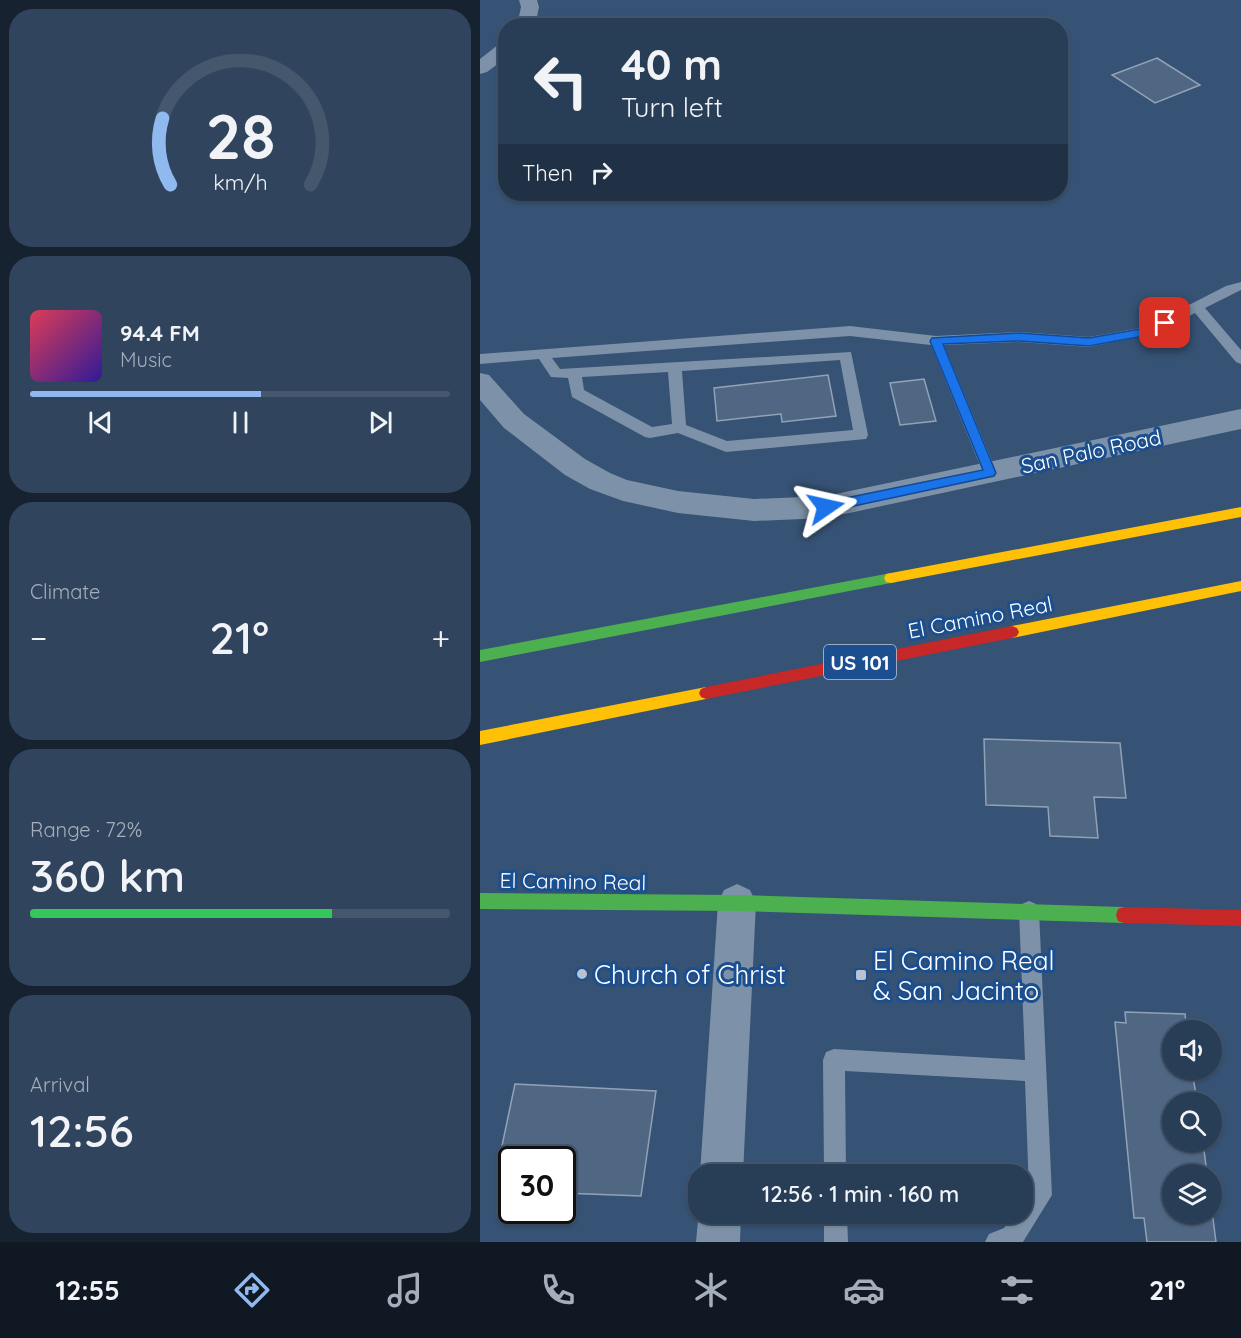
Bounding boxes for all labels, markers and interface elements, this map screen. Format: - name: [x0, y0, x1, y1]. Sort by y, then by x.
- text: 40 m: [621, 38, 722, 91]
- icon: left: [522, 42, 600, 120]
- text: Turn left: [621, 90, 723, 124]
- text: 28: [205, 97, 275, 175]
- icon: right: [585, 156, 618, 189]
- text: Then: [522, 159, 573, 187]
- text: km/h: [213, 169, 267, 195]
- pin: [1139, 297, 1190, 348]
- icon: arrive: [1148, 306, 1181, 339]
- text: 94.4 FM: [120, 319, 200, 347]
- text: Music: [120, 347, 172, 372]
- icon: previous: [84, 406, 117, 439]
- icon: pause: [224, 406, 257, 439]
- icon: next: [364, 406, 397, 439]
- street label: San Palo Road: [1019, 423, 1163, 479]
- position arrow: [794, 475, 858, 539]
- text: Climate: [30, 579, 100, 604]
- street label: El Camino Real: [906, 590, 1054, 644]
- text: 21°: [210, 609, 269, 665]
- text: −: [30, 617, 47, 658]
- text: +: [431, 617, 450, 658]
- road number: US 101: [824, 645, 896, 679]
- text: Range · 72%: [30, 817, 142, 842]
- text: 360 km: [30, 847, 185, 903]
- street label: El Camino Real: [499, 867, 647, 895]
- place label: El Camino Real & San Jacinto: [873, 944, 1055, 1007]
- place label: Church of Christ: [594, 958, 786, 991]
- marker: Church of Christ: [575, 967, 589, 981]
- marker: El Camino Real & San Jacinto: [854, 968, 868, 982]
- map controls: [1162, 1020, 1222, 1224]
- button: sound: [1162, 1020, 1222, 1080]
- text: Arrival: [30, 1072, 90, 1097]
- button: search: [1162, 1092, 1222, 1152]
- text: 12:56: [30, 1102, 134, 1158]
- speed limit sign: 30: [498, 1146, 576, 1224]
- button: layers: [1162, 1164, 1222, 1224]
- text: 12:56 · 1 min · 160 m: [762, 1180, 959, 1208]
- icon: directions: [231, 1269, 273, 1311]
- icon: music: [384, 1269, 426, 1311]
- icon: phone: [537, 1269, 579, 1311]
- icon: climate: [690, 1269, 732, 1311]
- icon: car: [843, 1269, 885, 1311]
- icon: filters: [996, 1269, 1038, 1311]
- text: 12:55: [56, 1273, 120, 1307]
- text: 21°: [1149, 1273, 1185, 1307]

